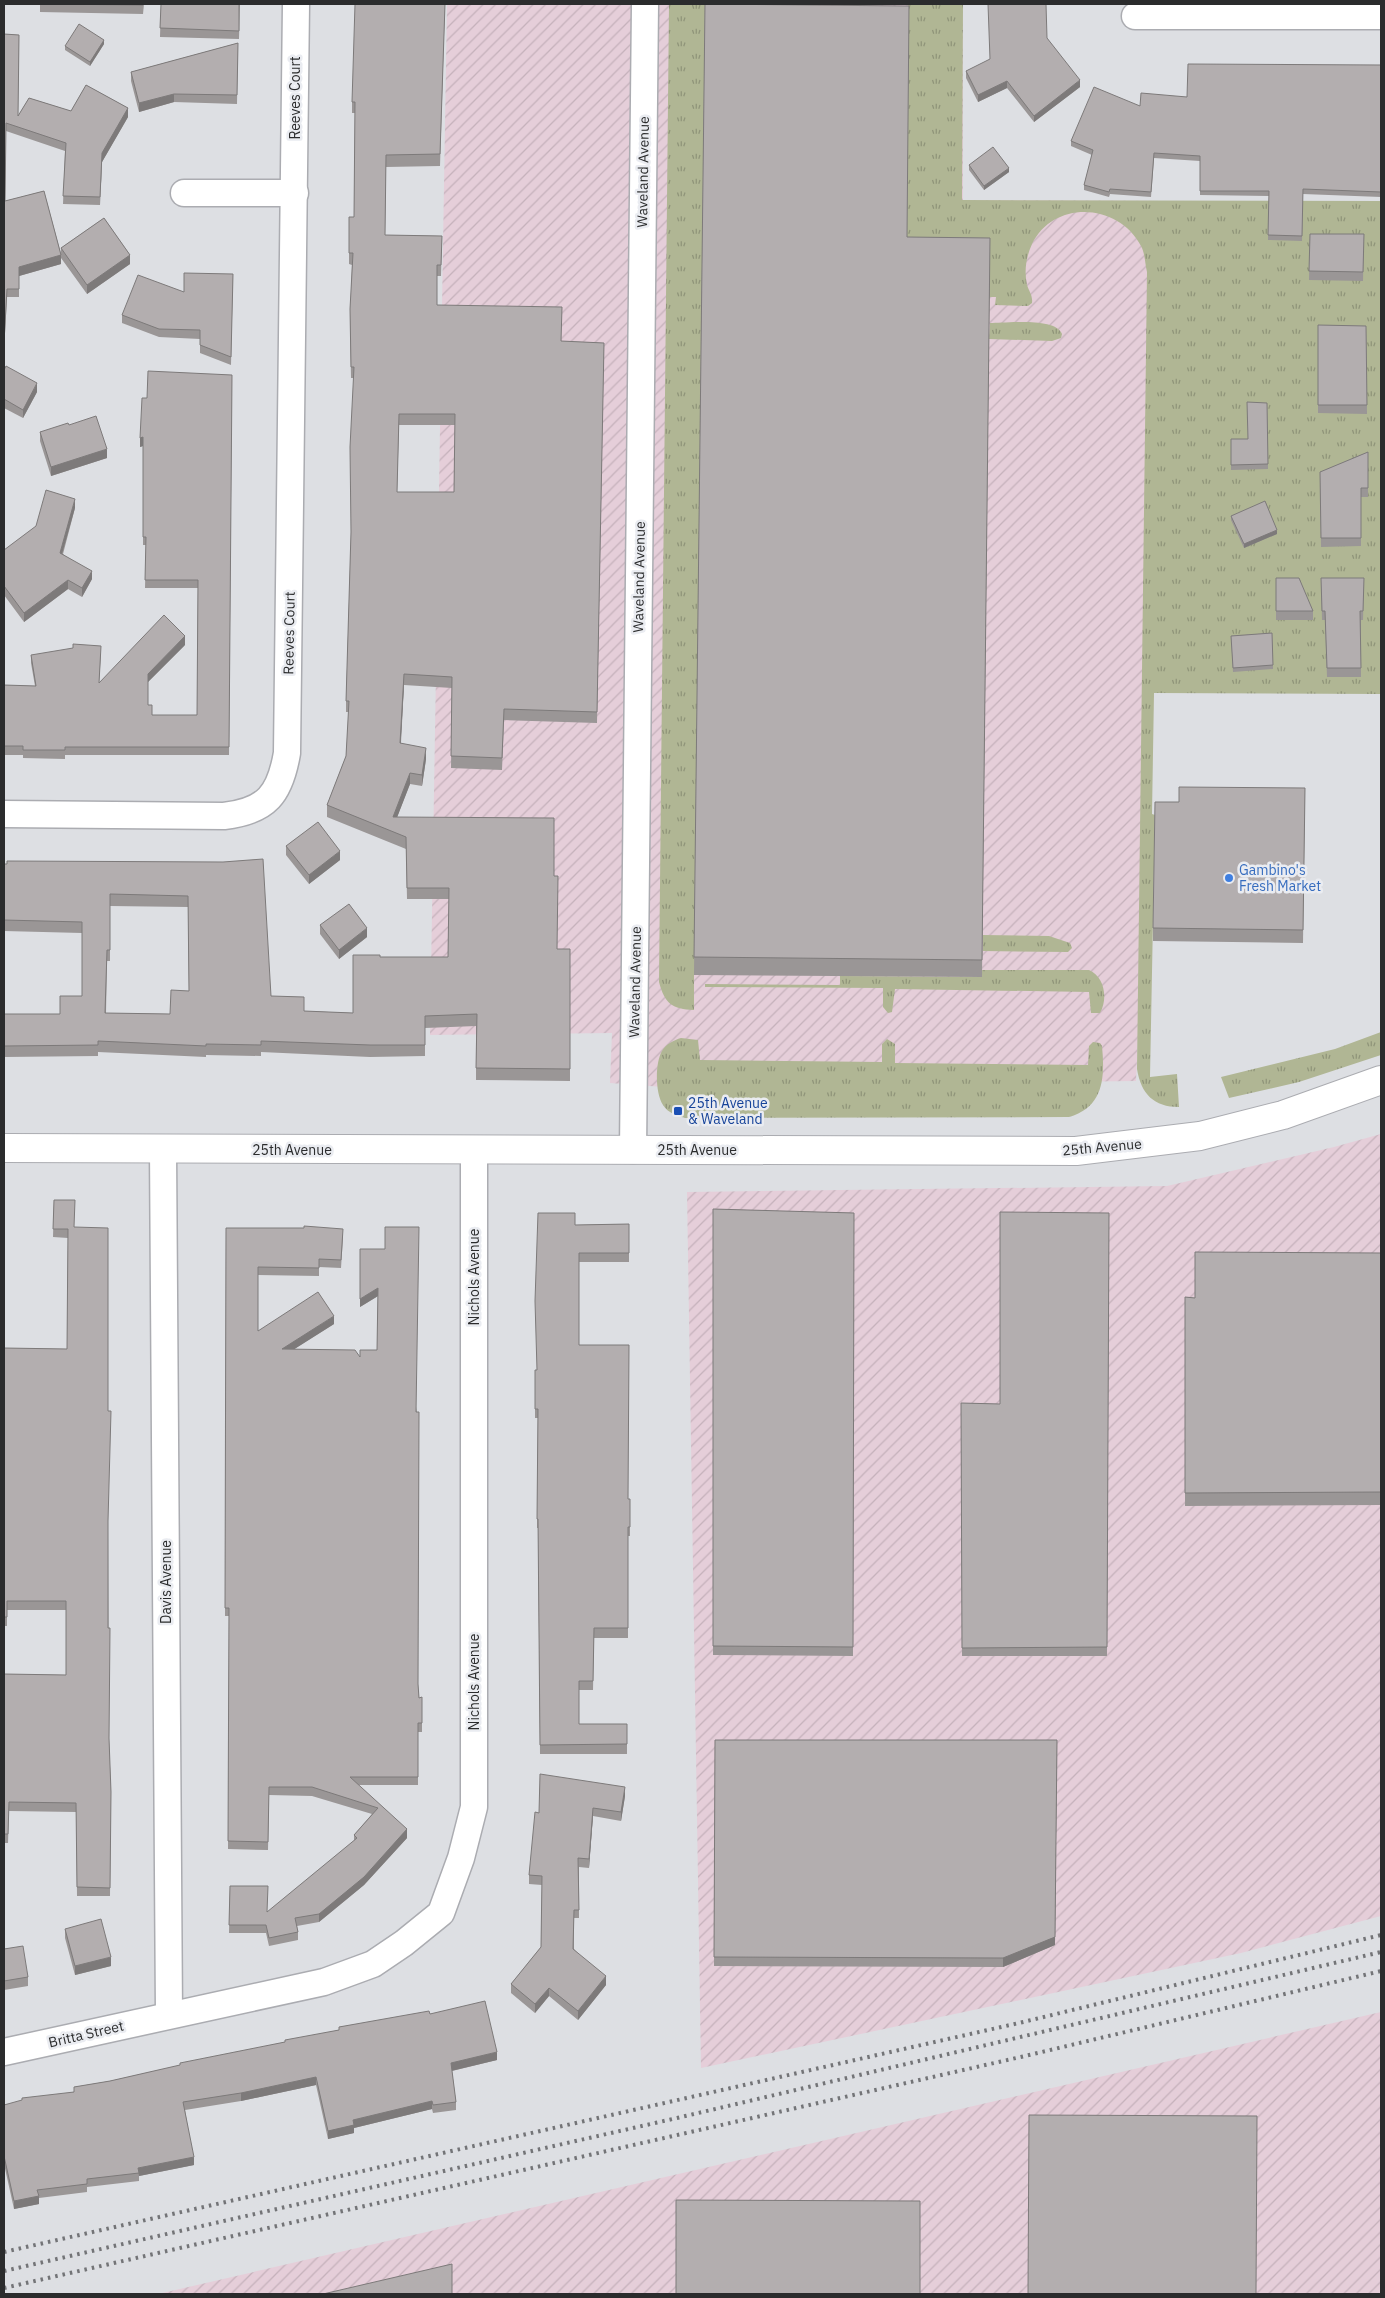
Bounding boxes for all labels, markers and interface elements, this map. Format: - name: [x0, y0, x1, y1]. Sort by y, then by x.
- street label: Reeves Court: [286, 56, 304, 140]
- street label: Waveland Avenue: [633, 116, 653, 228]
- street label: Waveland Avenue: [629, 521, 649, 633]
- street label: Reeves Court: [279, 591, 299, 675]
- place label: Gambino's Fresh Market: [1239, 861, 1321, 895]
- marker: Gambino's Fresh Market: [1223, 872, 1235, 884]
- street label: Waveland Avenue: [625, 926, 645, 1038]
- place label: 25th Avenue & Waveland: [688, 1094, 768, 1128]
- marker: 25th Avenue & Waveland: [672, 1105, 684, 1117]
- street label: 25th Avenue: [1062, 1135, 1143, 1159]
- street label: 25th Avenue: [252, 1141, 332, 1159]
- street label: 25th Avenue: [657, 1141, 737, 1159]
- street label: Nichols Avenue: [465, 1228, 483, 1325]
- street label: Davis Avenue: [157, 1540, 175, 1624]
- street label: Nichols Avenue: [465, 1633, 483, 1730]
- street label: Britta Street: [47, 2017, 125, 2051]

